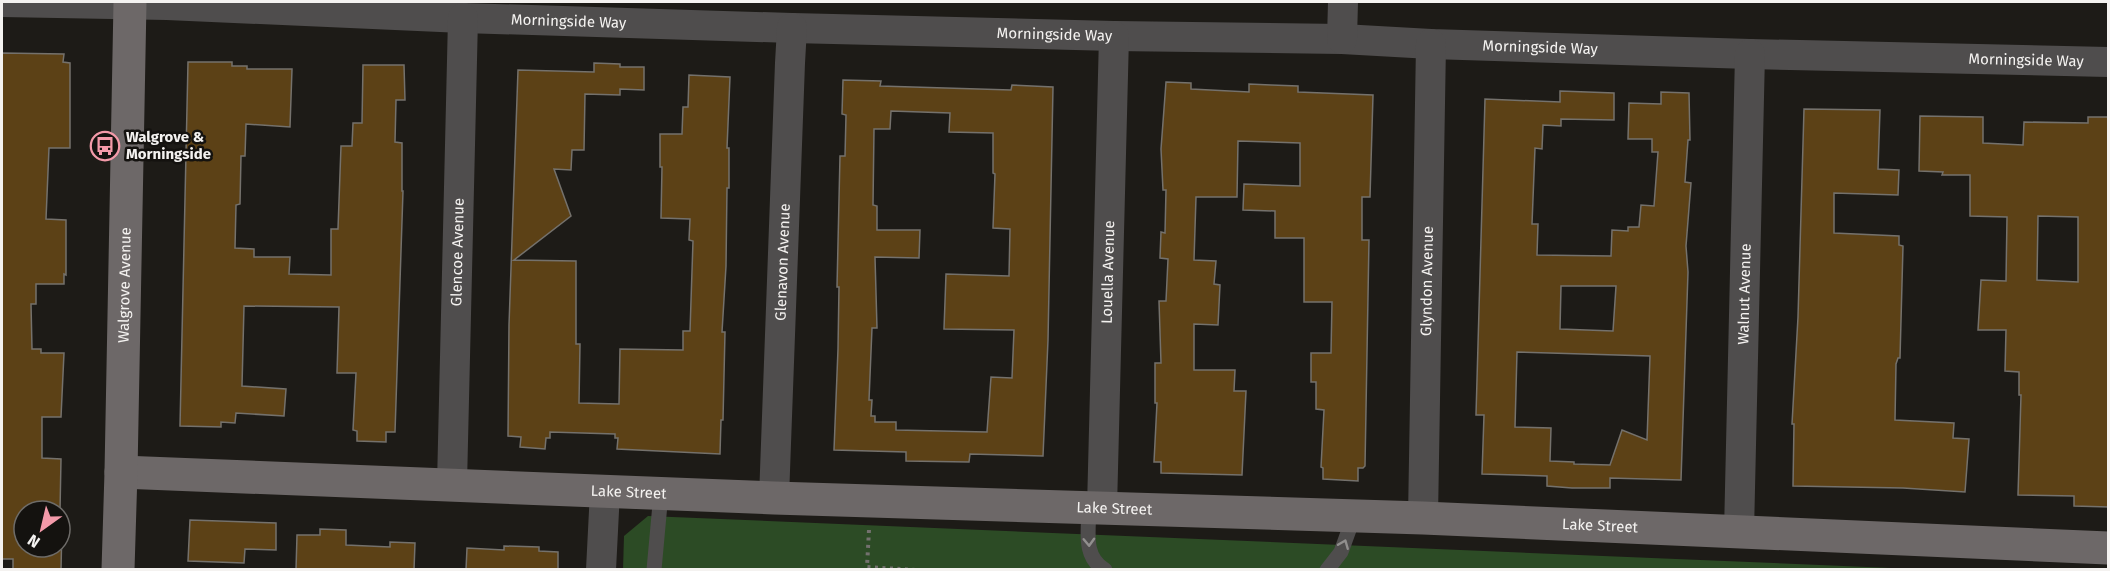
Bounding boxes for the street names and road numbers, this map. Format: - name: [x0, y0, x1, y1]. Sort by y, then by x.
- street label: Morningside Way: [511, 10, 627, 32]
- street label: Morningside Way: [997, 24, 1113, 45]
- street label: Morningside Way: [1482, 37, 1599, 58]
- street label: Morningside Way: [1968, 50, 2085, 70]
- street label: Glencoe Avenue: [447, 198, 468, 306]
- street label: Glenavon Avenue: [772, 203, 794, 321]
- street label: Louella Avenue: [1098, 220, 1118, 324]
- street label: Glyndon Avenue: [1417, 226, 1437, 336]
- street label: Walgrove Avenue: [114, 227, 135, 343]
- street label: Walnut Avenue: [1734, 243, 1755, 345]
- street label: Lake Street: [590, 482, 667, 503]
- street label: Lake Street: [1076, 498, 1153, 519]
- street label: Lake Street: [1562, 515, 1639, 536]

